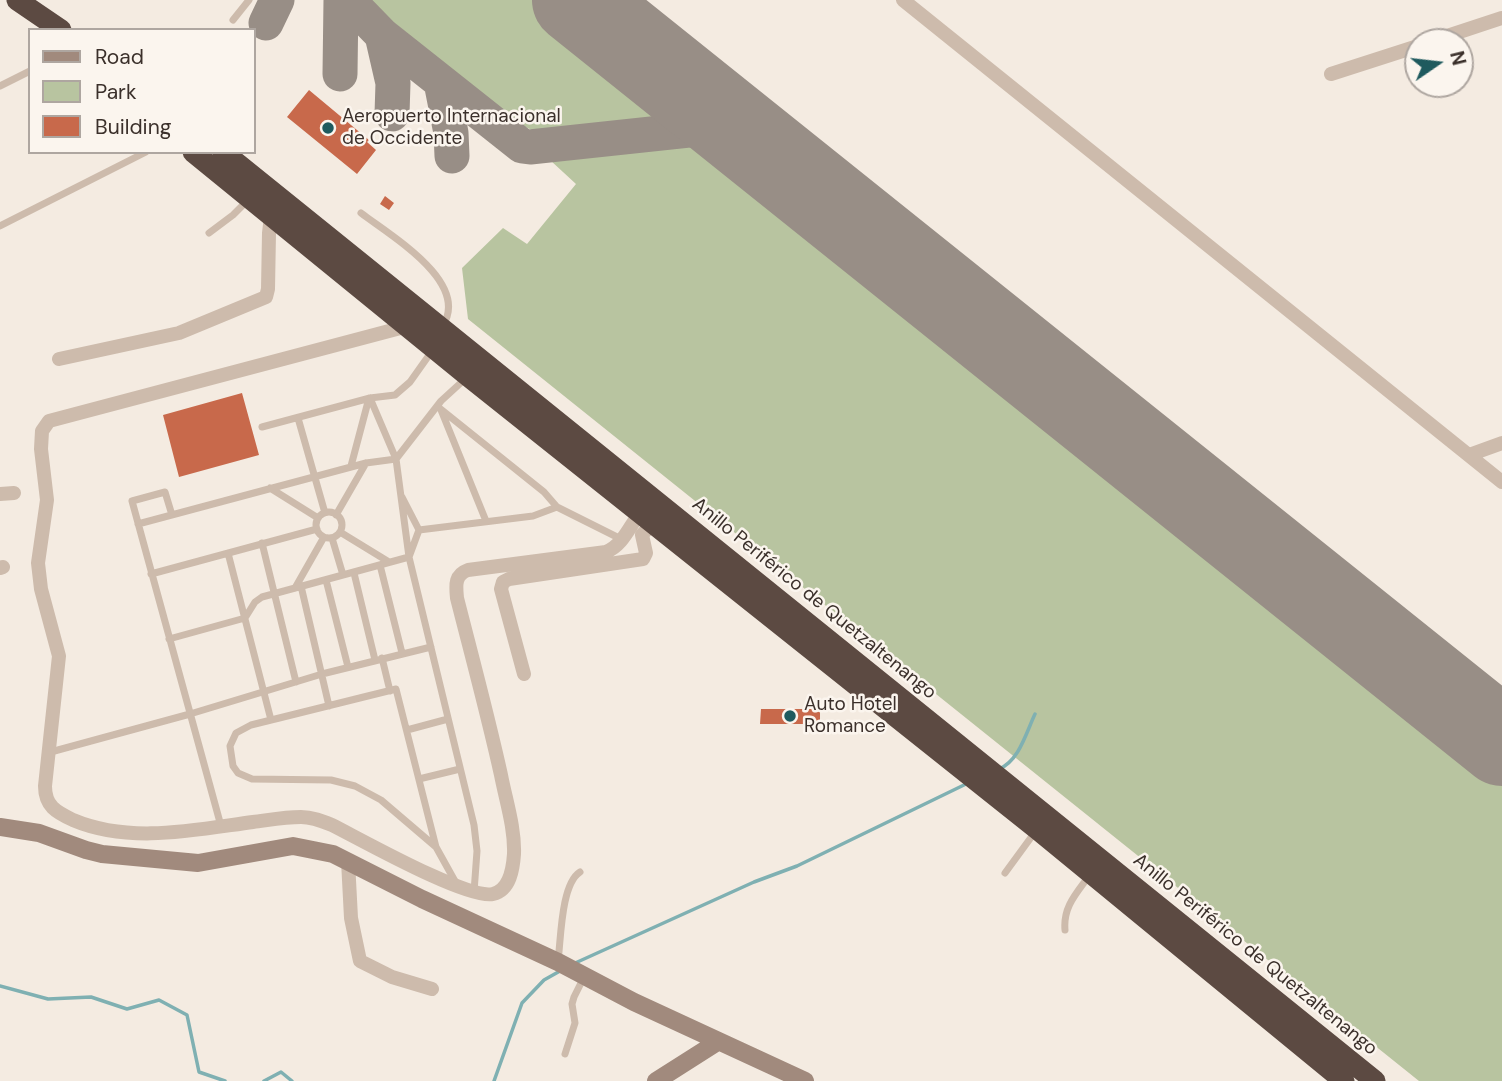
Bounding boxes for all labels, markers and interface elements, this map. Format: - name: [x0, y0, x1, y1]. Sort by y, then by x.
- legend: [28, 28, 256, 154]
- north arrow: [1404, 28, 1474, 98]
- text: Road: [95, 43, 144, 71]
- text: N: [1444, 49, 1472, 68]
- text: Park: [95, 78, 136, 106]
- place label: Aeropuerto Internacional de Occidente: [342, 106, 561, 150]
- text: Building: [95, 113, 171, 141]
- marker: Aeropuerto Internacional de Occidente: [320, 120, 336, 136]
- street label: Anillo Periférico de Quetzaltenango: [687, 493, 941, 705]
- place label: Auto Hotel Romance: [804, 694, 897, 738]
- marker: Auto Hotel Romance: [782, 708, 798, 724]
- street label: Anillo Periférico de Quetzaltenango: [1128, 849, 1382, 1061]

